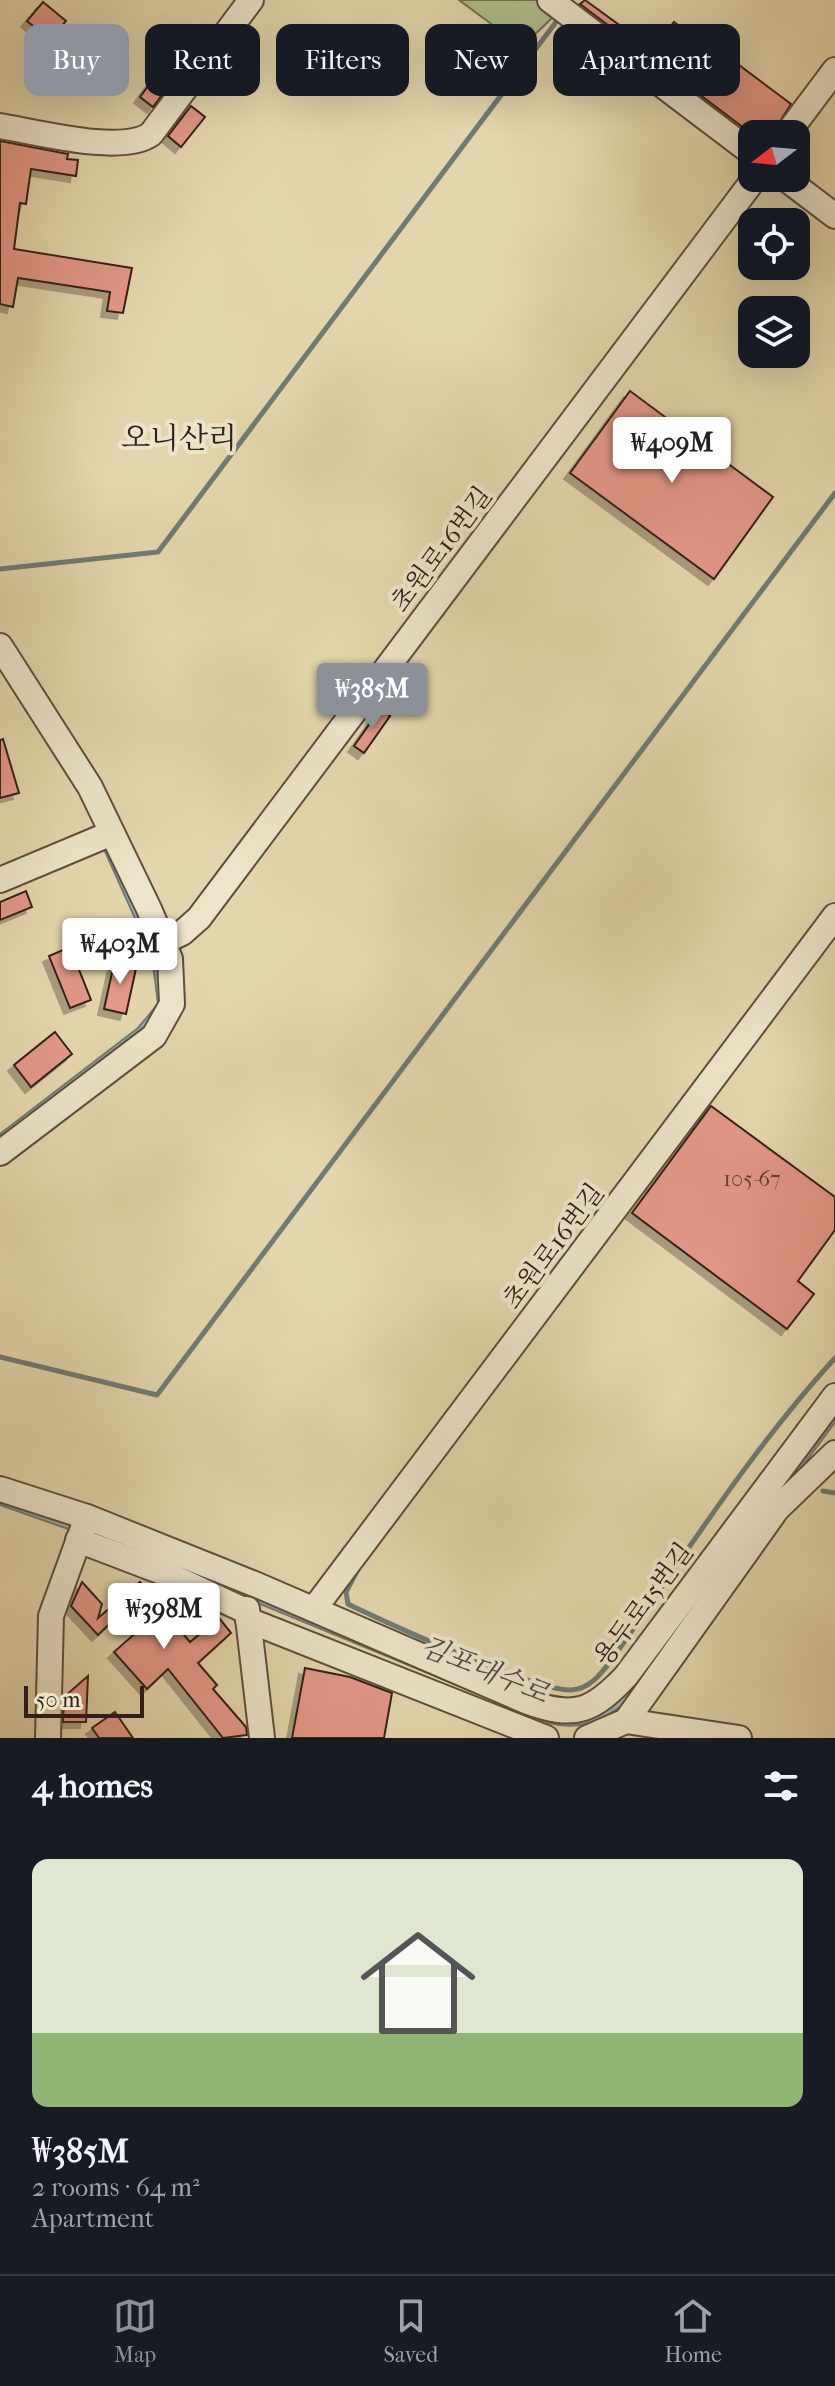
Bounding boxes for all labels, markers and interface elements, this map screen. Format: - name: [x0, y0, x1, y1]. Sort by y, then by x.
- chip: Buy: [24, 24, 129, 96]
- chip: Rent: [145, 24, 260, 96]
- chip: Filters: [276, 24, 409, 96]
- chip: New: [425, 24, 537, 96]
- chip: Apartment: [553, 24, 740, 96]
- north arrow: [738, 120, 810, 192]
- map controls: [738, 120, 810, 368]
- button: locate: [738, 208, 810, 280]
- button: layers: [738, 296, 810, 368]
- pin: ₩409M: [616, 417, 728, 485]
- district label: 오니산리: [121, 421, 237, 456]
- text: ₩409M: [631, 427, 713, 458]
- street label: 초원로16번길: [384, 481, 499, 618]
- pin: ₩385M: [316, 663, 428, 731]
- text: ₩385M: [335, 673, 409, 704]
- pin: ₩403M: [64, 918, 176, 986]
- text: ₩403M: [80, 928, 160, 959]
- house number: 105-67: [723, 1166, 781, 1192]
- street label: 초원로16번길: [496, 1178, 611, 1315]
- street label: 용두로15번길: [587, 1537, 700, 1672]
- pin: ₩398M: [108, 1583, 220, 1651]
- text: ₩398M: [126, 1593, 202, 1624]
- water label: 김포대수로: [416, 1629, 555, 1710]
- scale bar: [24, 1682, 144, 1718]
- text: 50 m: [36, 1687, 81, 1713]
- icon: filters: [759, 1764, 803, 1808]
- text: 4 homes: [32, 1766, 153, 1806]
- icon: home: [346, 1911, 490, 2055]
- text: ₩385M: [32, 2131, 129, 2171]
- text: 2 rooms · 64 m²: [32, 2172, 200, 2203]
- text: Apartment: [32, 2203, 154, 2234]
- tab: Map: [113, 2294, 157, 2368]
- tab: Saved: [384, 2294, 438, 2368]
- tab: Home: [665, 2294, 722, 2368]

